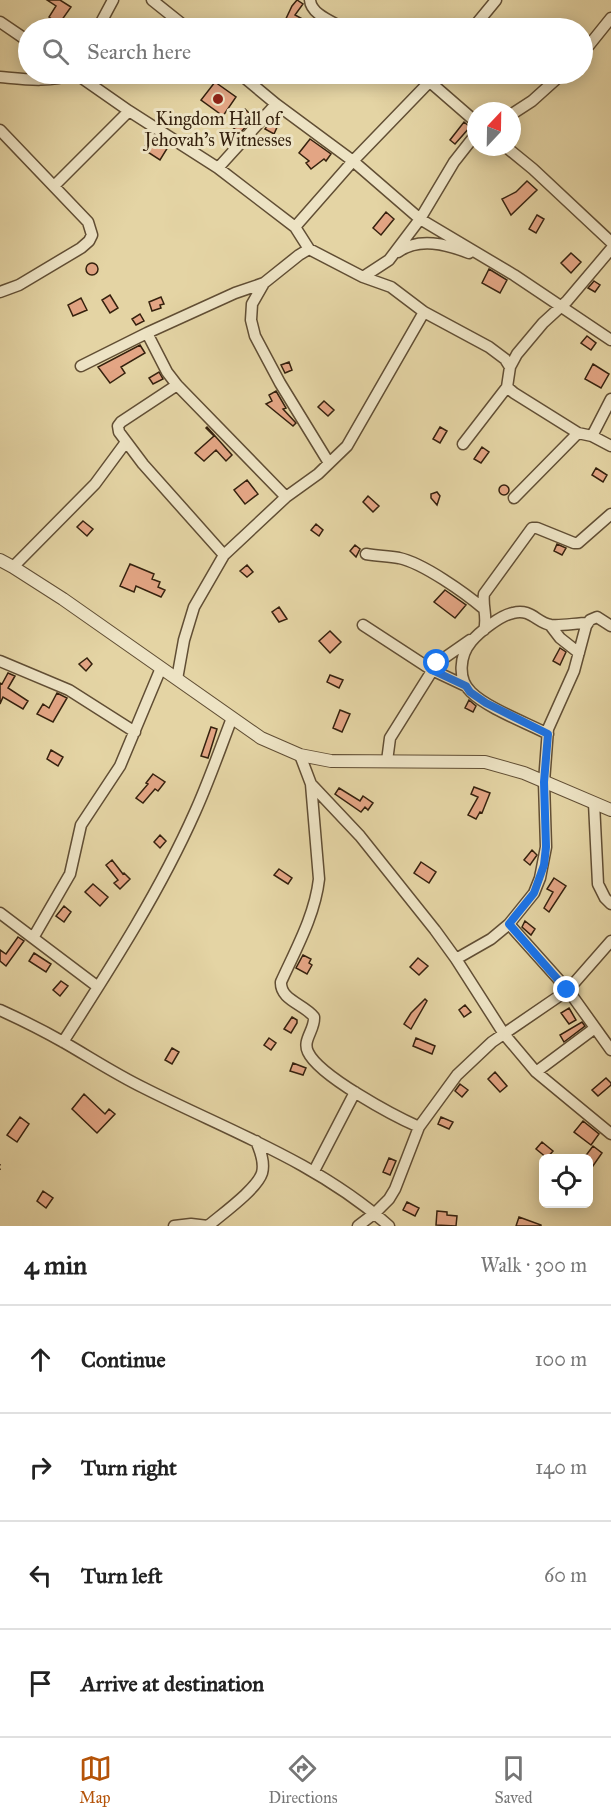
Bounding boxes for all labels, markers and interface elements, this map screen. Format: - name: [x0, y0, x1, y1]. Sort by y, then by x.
- search box: [18, 18, 593, 84]
- icon: search: [39, 35, 72, 68]
- text: Search here: [87, 38, 191, 65]
- marker: Kingdom Hall of Jehovah's Witnesses: [211, 92, 225, 106]
- north arrow: [467, 102, 521, 156]
- place label: Kingdom Hall of Jehovah's Witnesses: [142, 108, 292, 152]
- route start: [423, 649, 449, 675]
- route end: [553, 976, 579, 1002]
- map controls: [539, 1154, 593, 1208]
- button: locate: [539, 1154, 593, 1208]
- text: 4 min: [24, 1249, 87, 1281]
- text: Walk · 300 m: [480, 1253, 587, 1277]
- icon: ahead: [24, 1343, 57, 1376]
- text: Continue: [81, 1346, 166, 1373]
- text: 100 m: [535, 1347, 587, 1371]
- icon: right: [24, 1451, 57, 1484]
- text: Turn right: [81, 1454, 177, 1481]
- text: 140 m: [535, 1455, 587, 1479]
- icon: left: [24, 1559, 57, 1592]
- text: Turn left: [81, 1562, 163, 1589]
- text: 60 m: [544, 1563, 587, 1587]
- icon: arrive: [24, 1667, 57, 1700]
- text: Arrive at destination: [81, 1670, 264, 1697]
- tab: Map: [79, 1752, 112, 1807]
- tab: Directions: [269, 1752, 337, 1807]
- tab: Saved: [494, 1752, 532, 1807]

